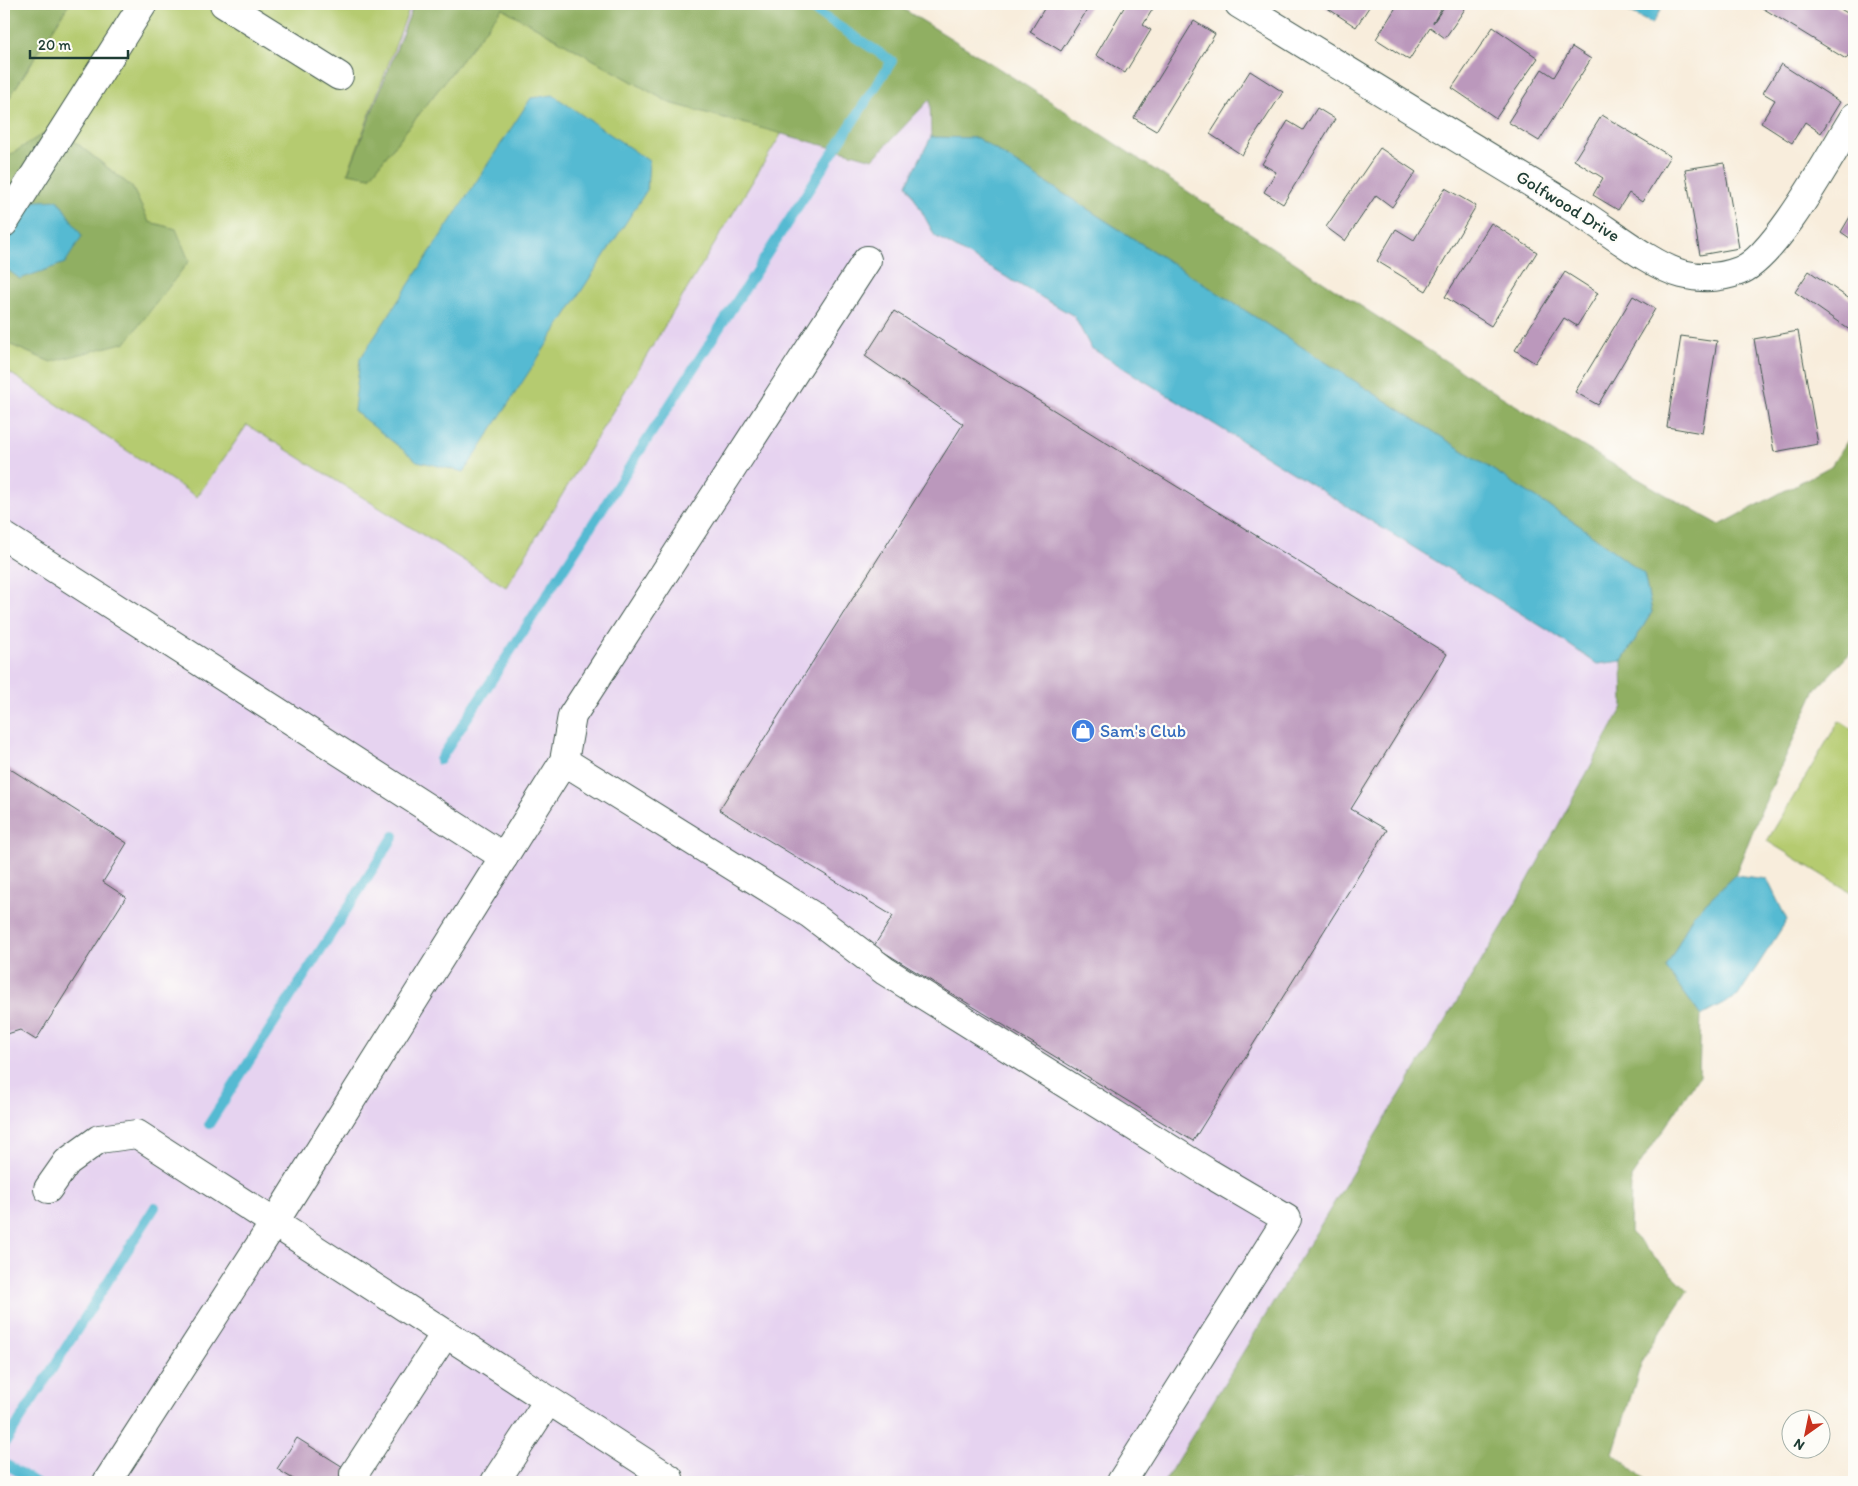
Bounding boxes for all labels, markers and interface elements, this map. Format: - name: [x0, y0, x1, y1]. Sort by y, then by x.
- scale bar: [30, 28, 128, 60]
- text: 20 m: [38, 36, 72, 54]
- street label: Golfwood Drive: [1512, 165, 1624, 247]
- shop icon: Sam's Club: [1070, 718, 1096, 744]
- place label: Sam's Club: [1100, 720, 1186, 742]
- north arrow: [1780, 1408, 1830, 1458]
- text: N: [1791, 1435, 1808, 1454]

